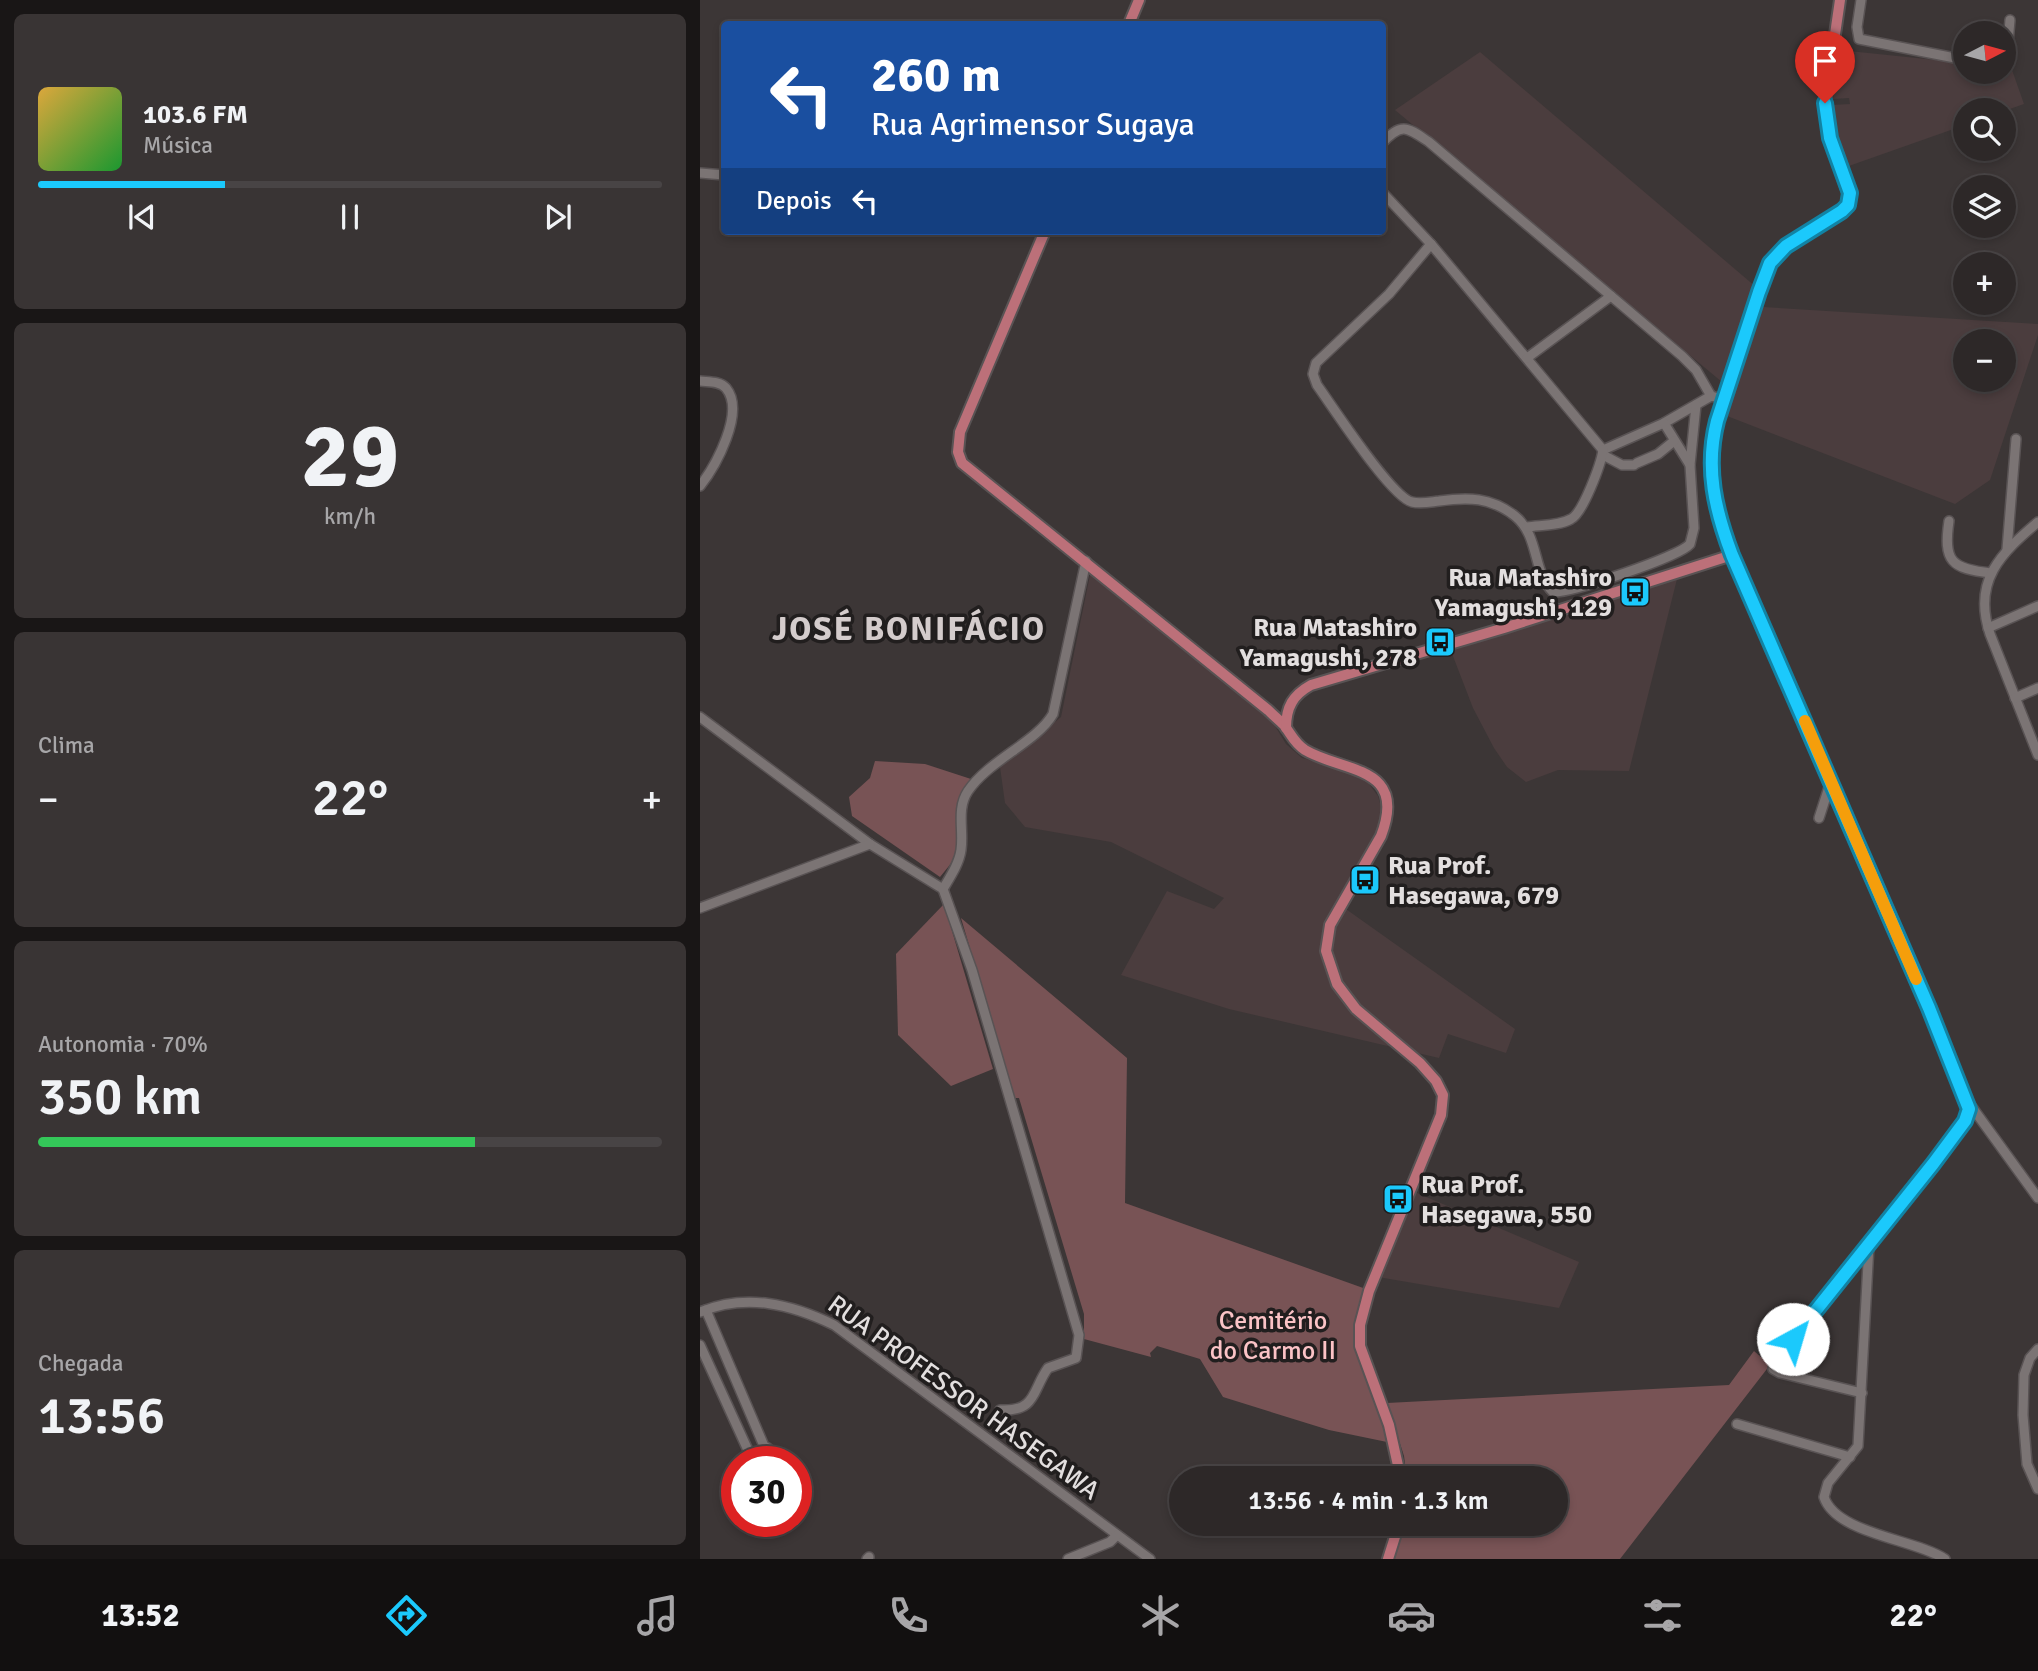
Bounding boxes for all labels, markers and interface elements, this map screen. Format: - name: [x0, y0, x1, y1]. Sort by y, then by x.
- north arrow: [1953, 21, 2016, 84]
- map controls: [1953, 21, 2016, 392]
- pin: [1795, 31, 1855, 103]
- icon: arrive: [1806, 42, 1844, 80]
- text: 260 m: [871, 45, 1001, 105]
- icon: left: [756, 49, 847, 140]
- button: search: [1953, 98, 2016, 161]
- text: 103.6 FM: [143, 99, 248, 131]
- text: Rua Agrimensor Sugaya: [871, 105, 1195, 144]
- text: Música: [143, 131, 213, 160]
- button: layers: [1953, 175, 2016, 238]
- icon: left: [846, 182, 884, 220]
- text: Depois: [756, 185, 832, 217]
- icon: previous: [123, 198, 161, 236]
- icon: pause: [331, 198, 369, 236]
- icon: next: [539, 198, 577, 236]
- button: +: [1953, 252, 2016, 315]
- button: −: [1953, 329, 2016, 392]
- text: 29: [301, 400, 399, 513]
- text: km/h: [324, 502, 376, 531]
- place label: Rua Matashiro Yamagushi, 129: [1433, 562, 1612, 624]
- bus stop icon: Rua Matashiro Yamagushi, 129: [1618, 575, 1652, 609]
- district label: JOSÉ BONIFÁCIO: [772, 608, 1046, 650]
- place label: Rua Matashiro Yamagushi, 278: [1238, 612, 1417, 674]
- bus stop icon: Rua Matashiro Yamagushi, 278: [1423, 625, 1457, 659]
- text: Clima: [38, 731, 95, 760]
- text: 22°: [312, 766, 388, 830]
- text: −: [38, 776, 59, 823]
- text: +: [641, 776, 662, 823]
- place label: Rua Prof. Hasegawa, 679: [1388, 850, 1559, 912]
- bus stop icon: Rua Prof. Hasegawa, 679: [1348, 863, 1382, 897]
- text: Autonomia · 70%: [38, 1030, 208, 1059]
- text: 350 km: [38, 1065, 202, 1129]
- place label: Rua Prof. Hasegawa, 550: [1421, 1169, 1592, 1231]
- bus stop icon: Rua Prof. Hasegawa, 550: [1381, 1182, 1415, 1216]
- street label: RUA PROFESSOR HASEGAWA: [821, 1288, 1106, 1507]
- position arrow: [1756, 1302, 1830, 1376]
- park label: Cemitério do Carmo II: [1210, 1305, 1336, 1367]
- text: Chegada: [38, 1349, 123, 1378]
- text: 13:56: [38, 1384, 165, 1448]
- speed limit sign: 30: [721, 1446, 812, 1537]
- text: 13:56 · 4 min · 1.3 km: [1248, 1485, 1489, 1517]
- icon: directions: [382, 1591, 431, 1640]
- icon: music: [633, 1591, 682, 1640]
- icon: phone: [884, 1591, 933, 1640]
- icon: climate: [1136, 1591, 1185, 1640]
- icon: car: [1387, 1591, 1436, 1640]
- icon: filters: [1638, 1591, 1687, 1640]
- text: 13:52: [101, 1596, 180, 1635]
- text: 22°: [1889, 1596, 1937, 1635]

